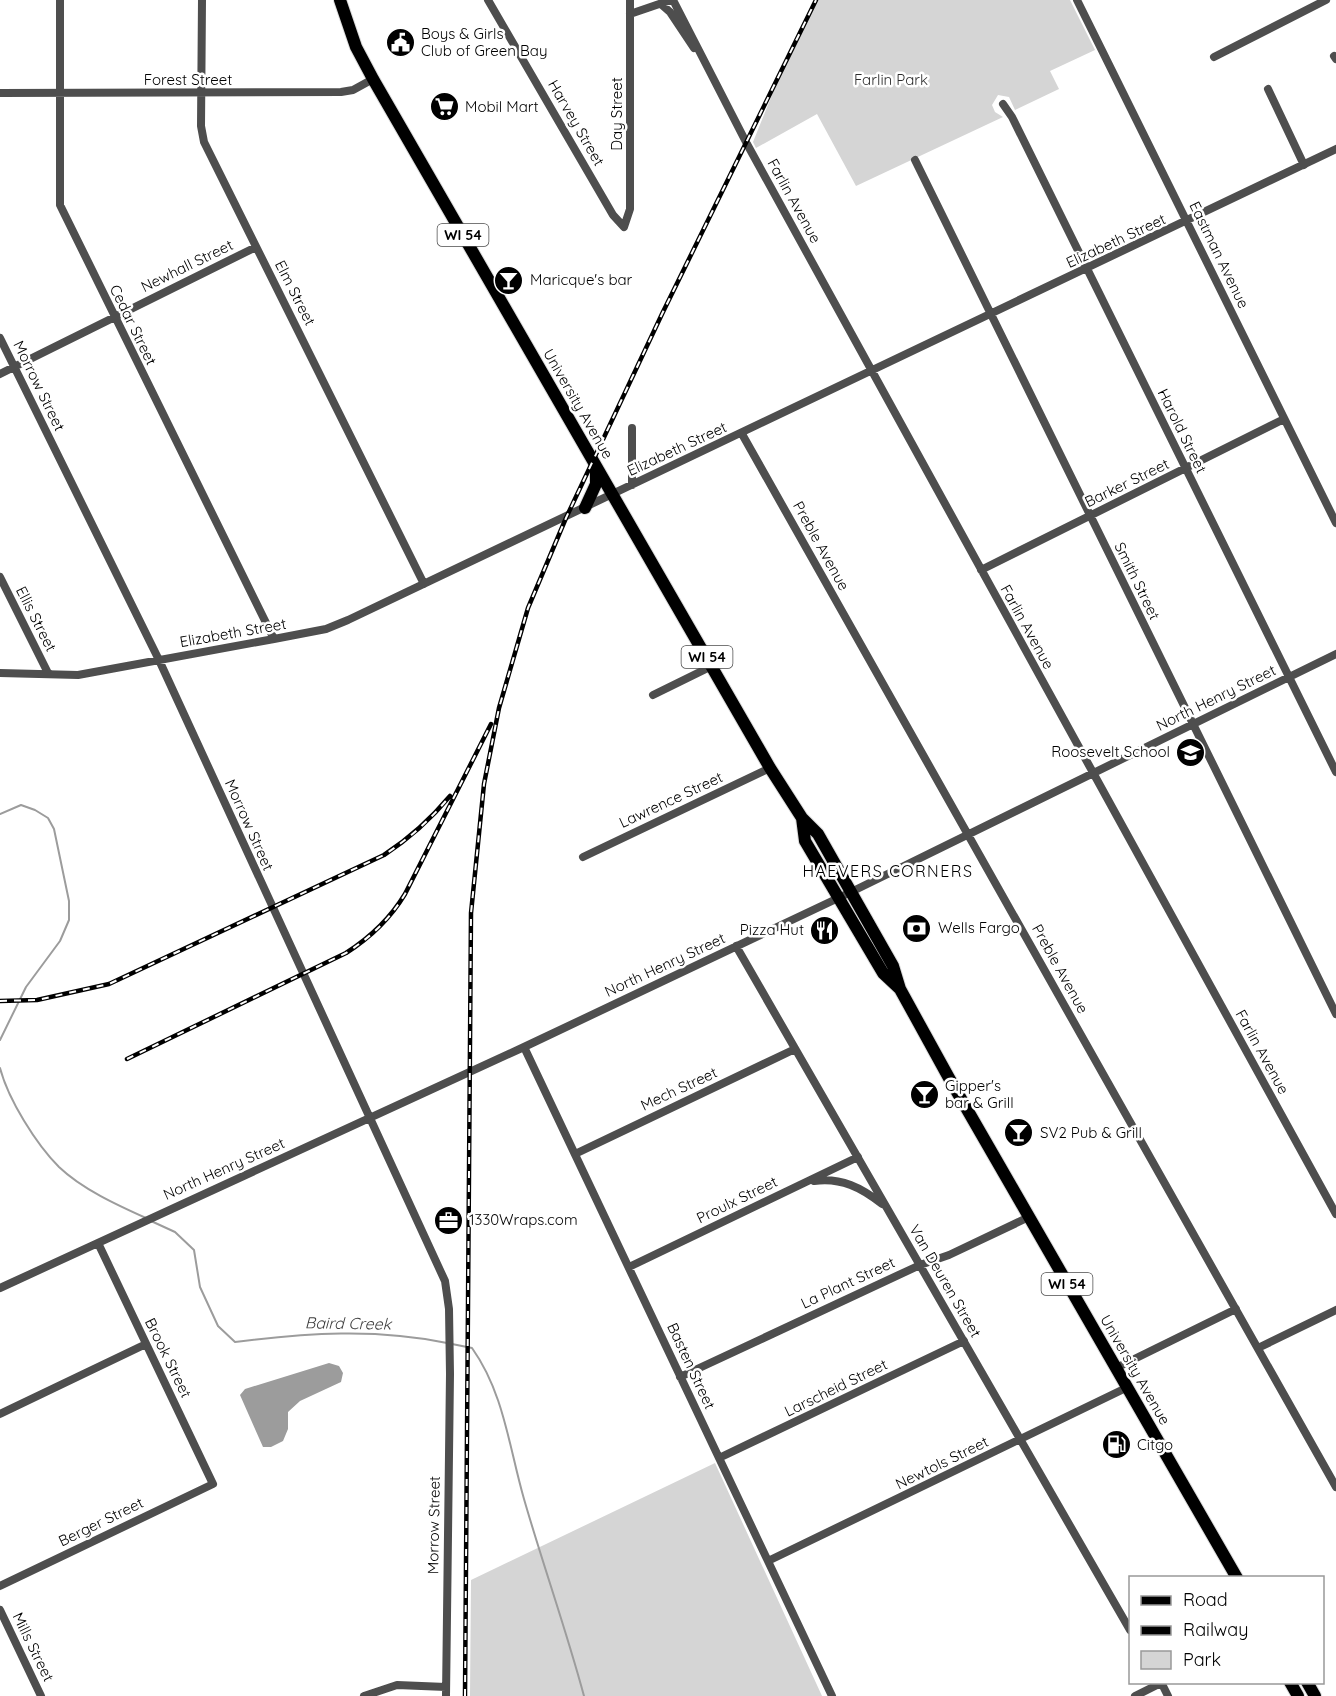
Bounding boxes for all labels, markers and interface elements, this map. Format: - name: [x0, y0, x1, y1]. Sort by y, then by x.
- place label: Boys & Girls Club of Green Bay: [421, 24, 547, 60]
- public building icon: Boys & Girls Club of Green Bay: [384, 27, 416, 59]
- street label: Forest Street: [144, 70, 232, 89]
- park label: Farlin Park: [854, 70, 928, 89]
- street label: Harvey Street: [544, 76, 609, 169]
- street label: Day Street: [607, 77, 626, 151]
- supermarket icon: Mobil Mart: [428, 91, 460, 123]
- place label: Mobil Mart: [465, 97, 539, 116]
- street label: Farlin Avenue: [763, 155, 825, 246]
- street label: Eastman Avenue: [1185, 198, 1254, 311]
- street label: Elizabeth Street: [1063, 209, 1169, 272]
- road number: WI 54: [438, 224, 488, 246]
- street label: Newhall Street: [138, 235, 236, 296]
- street label: Elm Street: [271, 257, 320, 329]
- bar icon: Maricque's bar: [493, 264, 525, 296]
- place label: Maricque's bar: [530, 270, 633, 289]
- street label: Cedar Street: [106, 281, 161, 368]
- street label: Morrow Street: [9, 338, 69, 434]
- street label: University Avenue: [539, 345, 618, 462]
- street label: Harold Street: [1154, 385, 1211, 476]
- street label: Elizabeth Street: [624, 417, 730, 480]
- street label: Barker Street: [1081, 454, 1172, 511]
- street label: Preble Avenue: [789, 498, 854, 594]
- street label: Smith Street: [1110, 539, 1164, 623]
- street label: Farlin Avenue: [996, 581, 1058, 672]
- street label: Ellis Street: [12, 583, 61, 655]
- street label: Elizabeth Street: [178, 614, 288, 651]
- road number: WI 54: [682, 646, 732, 668]
- street label: North Henry Street: [1153, 660, 1279, 735]
- school or university icon: Roosevelt School: [1175, 736, 1207, 768]
- place label: Roosevelt School: [1051, 742, 1170, 761]
- street label: Lawrence Street: [616, 767, 726, 832]
- street label: Morrow Street: [221, 776, 278, 873]
- district label: HAEVERS CORNERS: [802, 861, 974, 881]
- bank icon: Wells Fargo: [901, 912, 933, 944]
- restaurant icon: Pizza Hut: [809, 914, 841, 946]
- place label: Wells Fargo: [938, 918, 1020, 937]
- place label: Pizza Hut: [740, 920, 804, 939]
- street label: Preble Avenue: [1028, 921, 1093, 1017]
- street label: North Henry Street: [602, 928, 728, 1001]
- street label: Farlin Avenue: [1231, 1006, 1293, 1097]
- street label: Mech Street: [637, 1063, 720, 1115]
- place label: Gipper's bar & Grill: [945, 1076, 1014, 1112]
- bar icon: Gipper's bar & Grill: [908, 1079, 940, 1111]
- bar icon: SV2 Pub & Grill: [1003, 1117, 1035, 1149]
- place label: SV2 Pub & Grill: [1040, 1123, 1142, 1142]
- street label: North Henry Street: [160, 1133, 287, 1204]
- street label: Proulx Street: [693, 1172, 780, 1227]
- office icon: 1330Wraps.com: [432, 1204, 464, 1236]
- place label: 1330Wraps.com: [469, 1210, 578, 1229]
- street label: Van Deuren Street: [905, 1221, 985, 1341]
- street label: La Plant Street: [798, 1252, 898, 1313]
- road number: WI 54: [1042, 1273, 1092, 1295]
- street label: University Avenue: [1096, 1311, 1175, 1428]
- water label: Baird Creek: [305, 1312, 393, 1334]
- street label: Brook Street: [141, 1315, 196, 1401]
- street label: Basten Street: [663, 1320, 720, 1412]
- street label: Larscheid Street: [781, 1354, 890, 1421]
- fuel station icon: Citgo: [1100, 1429, 1132, 1461]
- street label: Newtols Street: [892, 1432, 991, 1493]
- place label: Citgo: [1137, 1435, 1173, 1454]
- street label: Morrow Street: [423, 1476, 444, 1574]
- street label: Berger Street: [55, 1493, 146, 1550]
- legend: [1129, 1576, 1324, 1684]
- text: Road: [1183, 1588, 1228, 1611]
- street label: Mills Street: [9, 1609, 58, 1684]
- text: Railway: [1183, 1618, 1249, 1641]
- text: Park: [1183, 1648, 1221, 1671]

